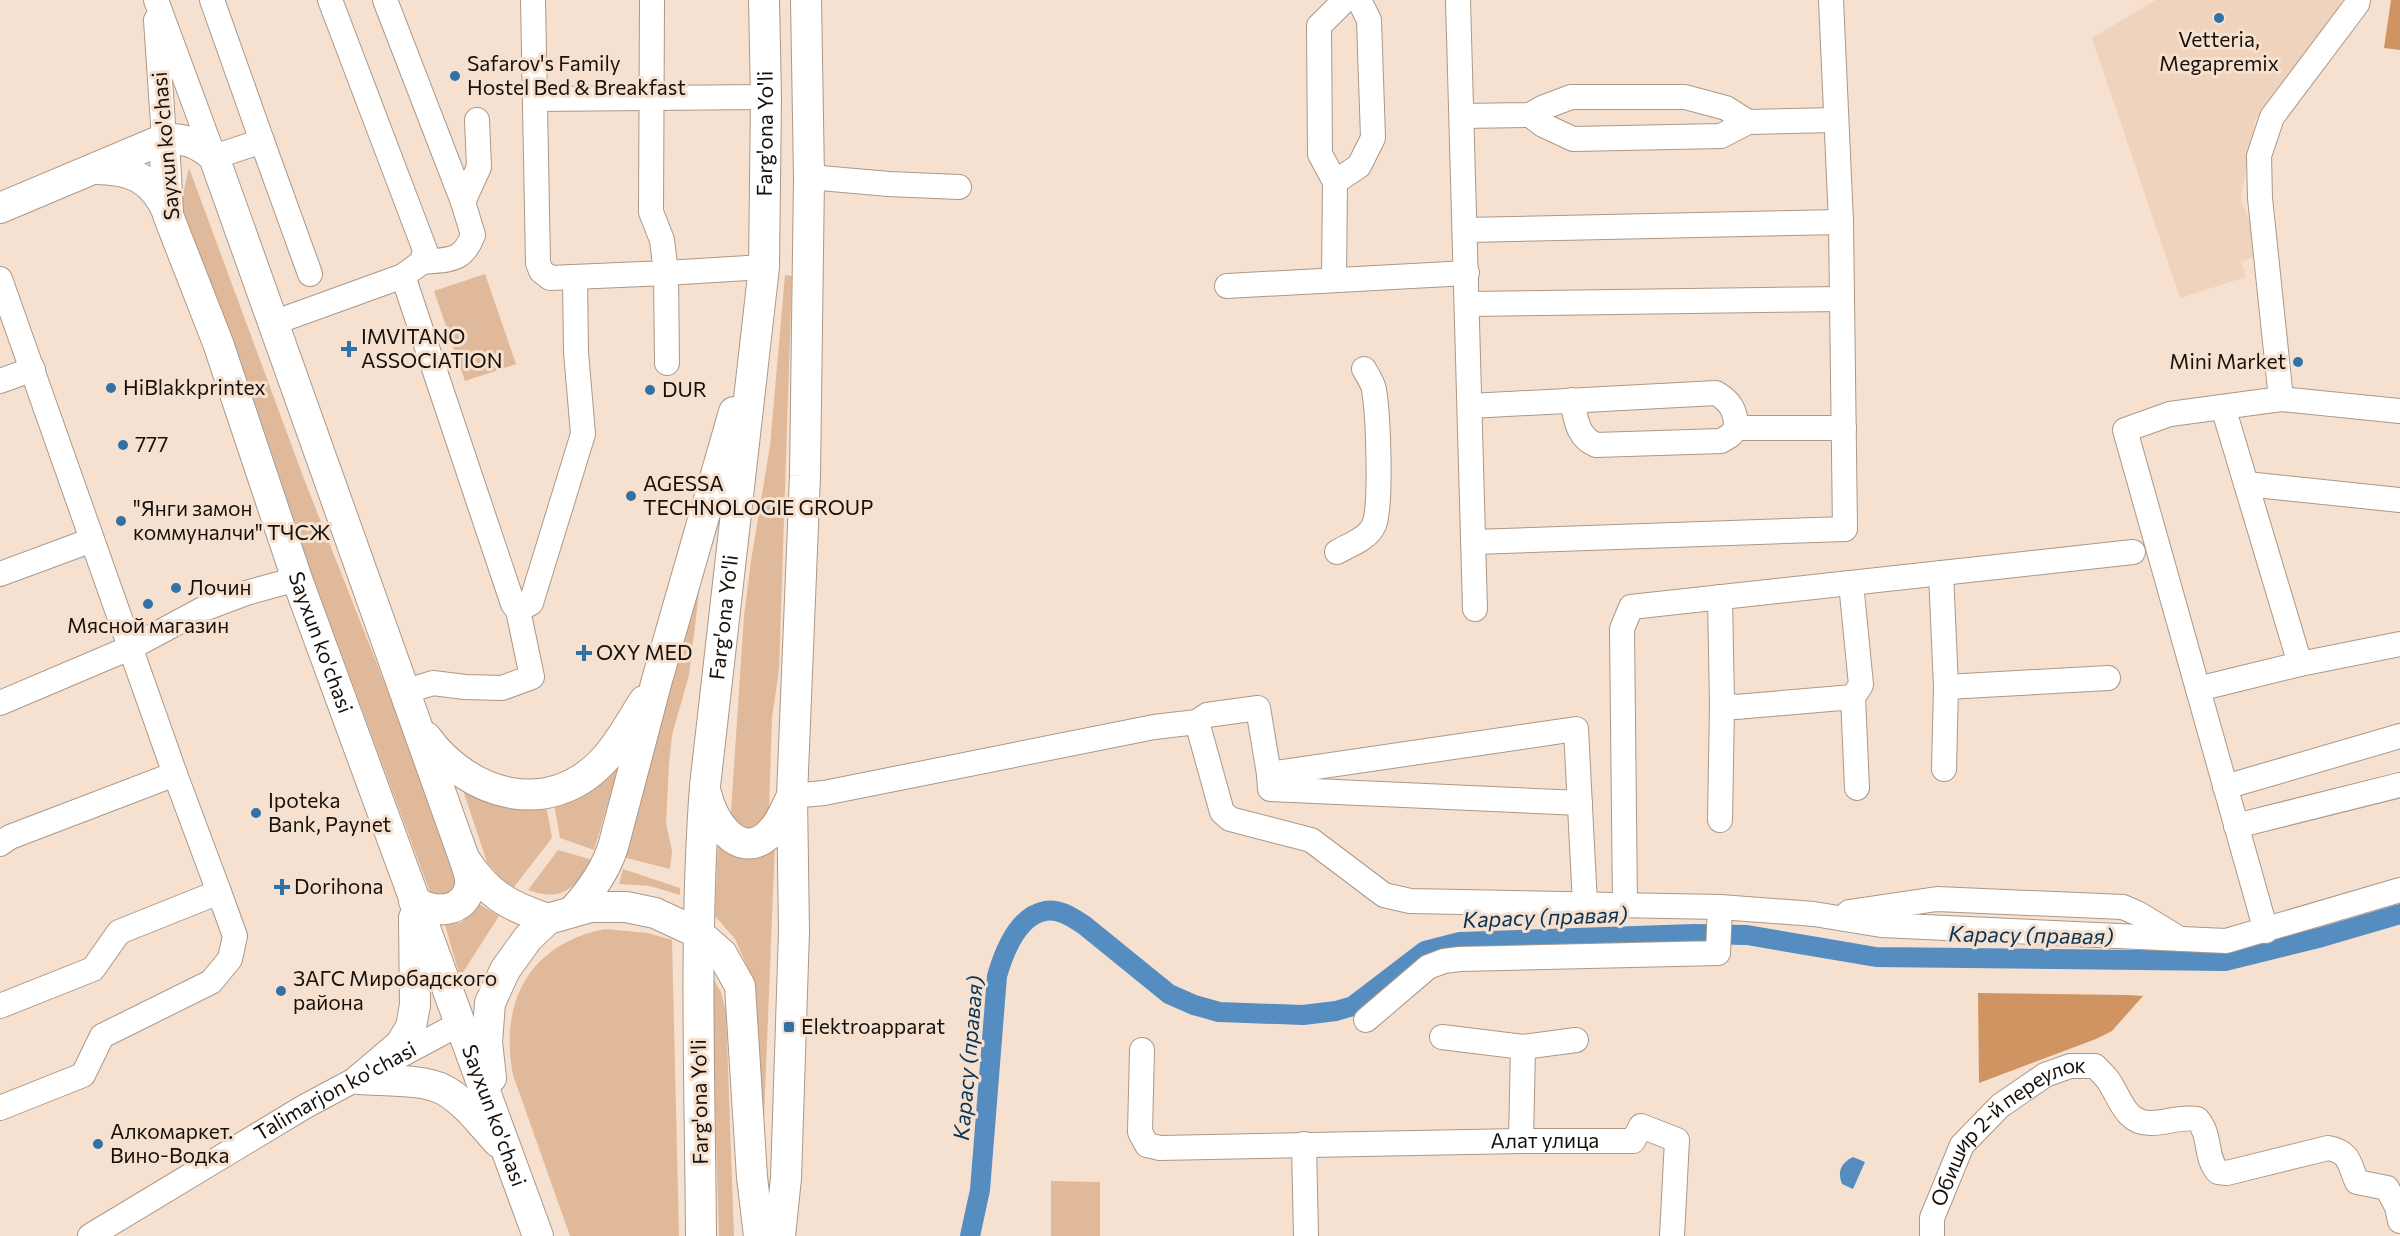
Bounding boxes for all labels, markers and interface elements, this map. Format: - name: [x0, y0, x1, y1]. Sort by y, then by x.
- marker: Vetteria, Megapremix: [2212, 11, 2226, 25]
- place label: Vetteria, Megapremix: [2159, 26, 2279, 75]
- place label: Safarov's Family Hostel Bed & Breakfast: [467, 50, 686, 99]
- marker: Safarov's Family Hostel Bed & Breakfast: [448, 69, 462, 83]
- street label: Sayxun ko'chasi: [146, 71, 183, 221]
- street label: Farg'ona Yo'li: [751, 71, 777, 196]
- place label: IMVITANO ASSOCIATION: [361, 323, 503, 372]
- marker: IMVITANO ASSOCIATION: [342, 342, 356, 356]
- place label: Mini Market: [2169, 348, 2286, 373]
- marker: Mini Market: [2291, 355, 2305, 369]
- place label: HiBlakkprintex: [123, 374, 266, 399]
- place label: DUR: [662, 376, 707, 401]
- marker: HiBlakkprintex: [104, 381, 118, 395]
- marker: DUR: [643, 383, 657, 397]
- place label: 777: [135, 431, 168, 456]
- marker: 777: [116, 438, 130, 452]
- place label: AGESSA TECHNOLOGIE GROUP: [643, 470, 873, 519]
- marker: AGESSA TECHNOLOGIE GROUP: [624, 489, 638, 503]
- place label: "Янги замон коммуналчи" ТЧСЖ: [133, 495, 331, 544]
- marker: "Янги замон коммуналчи" ТЧСЖ: [114, 514, 128, 528]
- street label: Farg'ona Yo'li: [703, 553, 742, 681]
- street label: Sayxun ko'chasi: [284, 568, 359, 716]
- place label: Лочин: [188, 574, 251, 599]
- marker: Лочин: [169, 581, 183, 595]
- marker: Мясной магазин: [141, 597, 155, 611]
- place label: Мясной магазин: [67, 612, 229, 637]
- place label: OXY MED: [596, 639, 692, 664]
- marker: OXY MED: [577, 646, 591, 660]
- place label: Ipoteka Bank, Paynet: [268, 787, 391, 836]
- marker: Ipoteka Bank, Paynet: [249, 806, 263, 820]
- place label: Dorihona: [294, 873, 383, 898]
- marker: Dorihona: [275, 880, 289, 894]
- water label: Карасу (правая): [1462, 900, 1628, 933]
- water label: Карасу (правая): [1948, 920, 2114, 949]
- place label: ЗАГС Миробадского района: [293, 965, 497, 1014]
- water label: Карасу (правая): [947, 974, 988, 1141]
- marker: ЗАГС Миробадского района: [274, 984, 288, 998]
- place label: Elektroapparat: [801, 1013, 945, 1038]
- marker: Elektroapparat: [782, 1020, 796, 1034]
- street label: Talimarjon ko'chasi: [249, 1035, 420, 1145]
- street label: Farg'ona Yo'li: [685, 1039, 712, 1165]
- street label: Sayxun ko'chasi: [458, 1041, 533, 1189]
- street label: Обишир 2-й переулок: [1924, 1051, 2086, 1210]
- place label: Алкомаркет. Вино-Водка: [110, 1118, 233, 1167]
- street label: Алат улица: [1490, 1127, 1599, 1153]
- marker: Алкомаркет. Вино-Водка: [91, 1137, 105, 1151]

